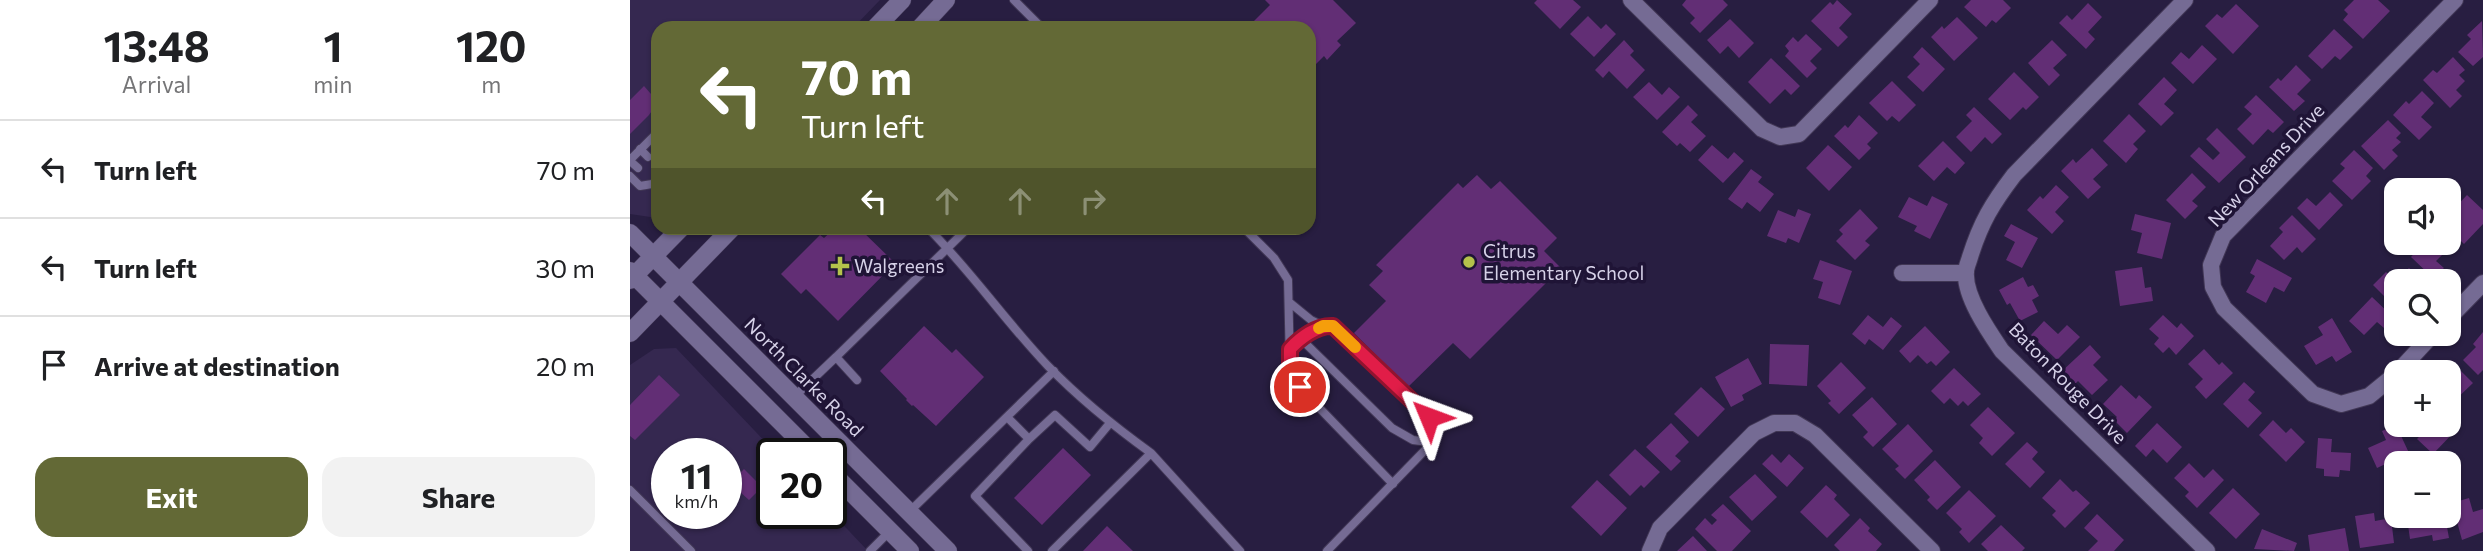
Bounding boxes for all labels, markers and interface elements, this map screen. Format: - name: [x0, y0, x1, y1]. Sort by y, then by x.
- text: 13:48: [103, 19, 210, 71]
- text: 1: [323, 19, 342, 71]
- text: 120: [456, 19, 527, 71]
- text: 70 m: [801, 45, 912, 105]
- icon: left: [686, 49, 777, 140]
- text: Arrival: [122, 70, 191, 98]
- text: min: [313, 70, 352, 98]
- text: m: [481, 70, 501, 98]
- street label: New Orleans Drive: [2203, 98, 2329, 231]
- text: Turn left: [801, 105, 925, 145]
- icon: left: [35, 150, 73, 188]
- text: Turn left: [94, 154, 197, 185]
- text: 70 m: [537, 154, 595, 185]
- map controls: [2384, 178, 2461, 528]
- button: sound: [2384, 178, 2461, 255]
- icon: left: [855, 182, 893, 220]
- icon: ahead: [928, 182, 966, 220]
- icon: ahead: [1001, 182, 1039, 220]
- icon: right: [1074, 182, 1112, 220]
- place label: Citrus Elementary School: [1483, 239, 1644, 284]
- icon: left: [35, 248, 73, 286]
- text: Turn left: [94, 252, 197, 283]
- text: 30 m: [536, 252, 595, 283]
- place label: Walgreens: [854, 254, 944, 277]
- marker: Citrus Elementary School: [1461, 254, 1477, 270]
- marker: Walgreens: [832, 258, 848, 274]
- button: search: [2384, 269, 2461, 346]
- street label: North Clarke Road: [740, 312, 869, 441]
- street label: Baton Rouge Drive: [2005, 317, 2132, 448]
- icon: arrive: [35, 346, 73, 384]
- text: Arrive at destination: [94, 350, 340, 381]
- text: 20 m: [536, 350, 595, 381]
- pin: [1270, 357, 1330, 417]
- button: +: [2384, 360, 2461, 437]
- icon: arrive: [1281, 368, 1319, 406]
- position arrow: [1392, 380, 1466, 454]
- speed limit sign: 20: [756, 438, 847, 529]
- button: −: [2384, 451, 2461, 528]
- text: 11: [681, 453, 712, 496]
- button: Exit: [35, 457, 308, 537]
- button: Share: [322, 457, 595, 537]
- text: km/h: [675, 490, 718, 512]

